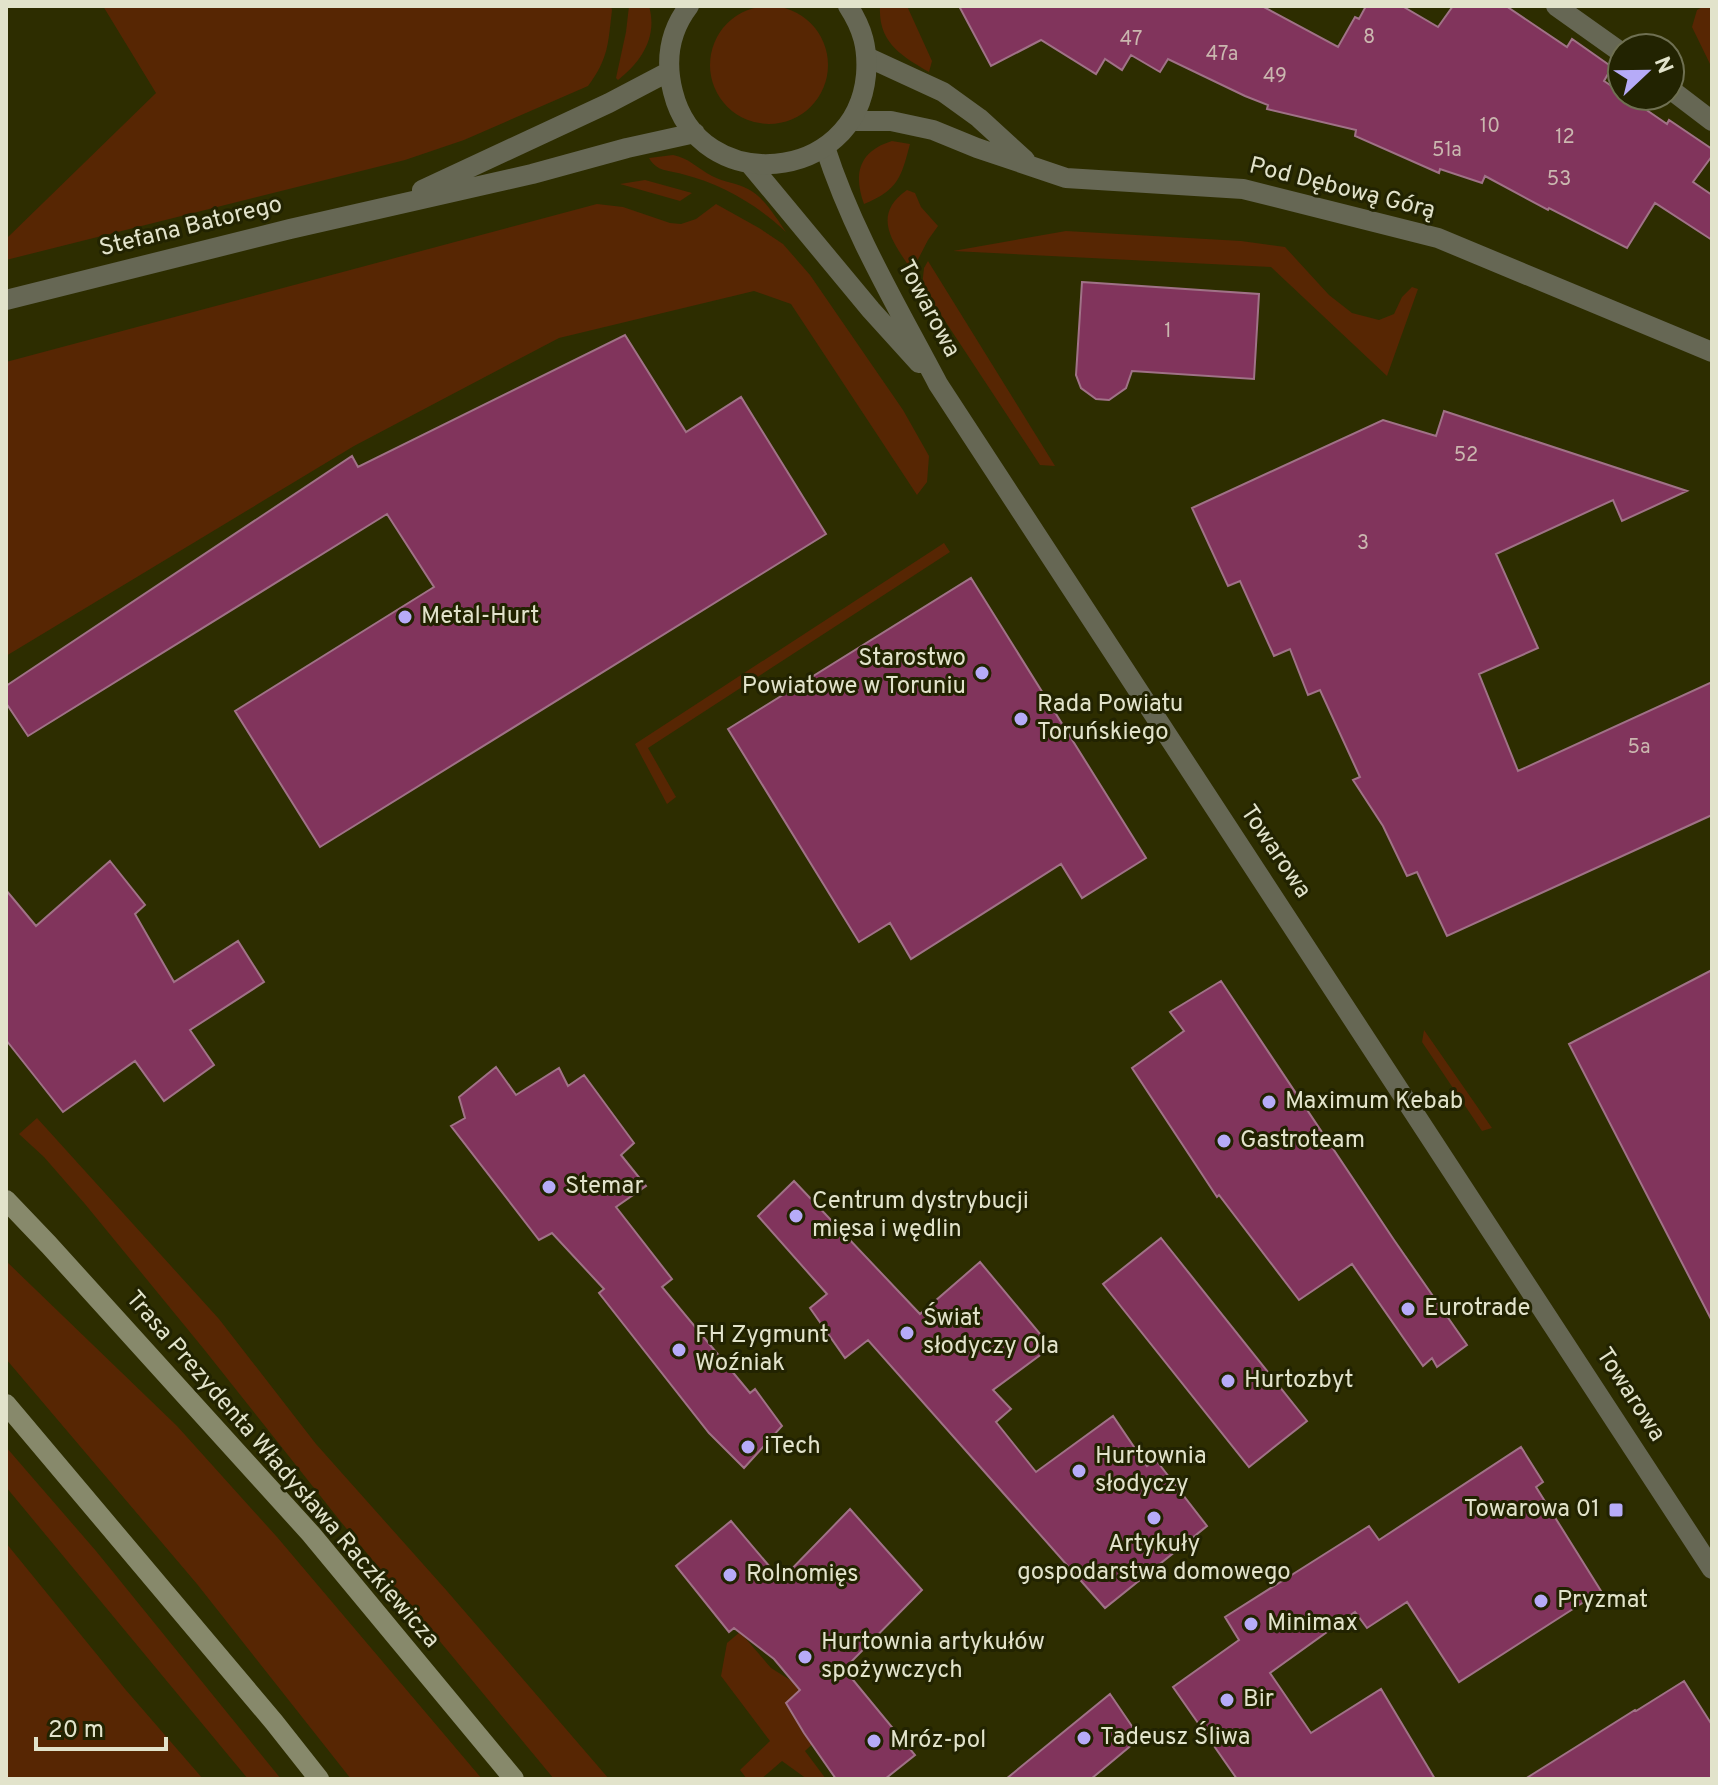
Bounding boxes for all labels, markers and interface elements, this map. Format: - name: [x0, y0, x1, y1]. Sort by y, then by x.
- house number: 8: [1363, 25, 1375, 51]
- house number: 47: [1120, 27, 1142, 53]
- north arrow: [1606, 32, 1686, 112]
- house number: 47a: [1206, 42, 1238, 68]
- text: N: [1647, 53, 1678, 78]
- house number: 49: [1263, 64, 1287, 90]
- house number: 10: [1480, 114, 1500, 140]
- house number: 12: [1555, 125, 1575, 151]
- house number: 51a: [1432, 138, 1462, 164]
- street label: Pod Dębową Górą: [1246, 151, 1438, 227]
- house number: 53: [1547, 167, 1571, 193]
- street label: Stefana Batorego: [96, 190, 286, 264]
- street label: Towarowa: [890, 255, 966, 363]
- house number: 1: [1164, 319, 1172, 345]
- house number: 52: [1454, 443, 1478, 469]
- house number: 3: [1357, 531, 1369, 557]
- place label: Metal-Hurt: [421, 602, 539, 632]
- marker: Metal-Hurt: [396, 608, 414, 626]
- place label: Starostwo Powiatowe w Toruniu: [742, 644, 966, 702]
- marker: Starostwo Powiatowe w Toruniu: [973, 664, 991, 682]
- place label: Rada Powiatu Toruńskiego: [1037, 690, 1183, 748]
- marker: Rada Powiatu Toruńskiego: [1012, 710, 1030, 728]
- house number: 5a: [1628, 735, 1650, 761]
- street label: Towarowa: [1233, 800, 1317, 904]
- place label: Maximum Kebab: [1285, 1087, 1463, 1117]
- marker: Maximum Kebab: [1260, 1093, 1278, 1111]
- place label: Gastroteam: [1240, 1126, 1365, 1156]
- marker: Gastroteam: [1215, 1132, 1233, 1150]
- place label: Stemar: [565, 1172, 644, 1202]
- marker: Stemar: [540, 1178, 558, 1196]
- place label: Centrum dystrybucji mięsa i wędlin: [812, 1187, 1029, 1245]
- marker: Centrum dystrybucji mięsa i wędlin: [787, 1207, 805, 1225]
- street label: Trasa Prezydenta Władysława Raczkiewicza: [118, 1285, 446, 1655]
- place label: Eurotrade: [1424, 1294, 1530, 1324]
- marker: Eurotrade: [1399, 1300, 1417, 1318]
- place label: Świat słodyczy Ola: [923, 1302, 1059, 1362]
- place label: FH Zygmunt Woźniak: [695, 1321, 829, 1379]
- marker: Świat słodyczy Ola: [898, 1324, 916, 1342]
- marker: FH Zygmunt Woźniak: [670, 1341, 688, 1359]
- street label: Towarowa: [1588, 1342, 1672, 1448]
- place label: Hurtozbyt: [1244, 1366, 1354, 1396]
- marker: Hurtozbyt: [1219, 1372, 1237, 1390]
- place label: iTech: [764, 1432, 821, 1462]
- marker: iTech: [739, 1438, 757, 1456]
- place label: Hurtownia słodyczy: [1095, 1442, 1207, 1500]
- marker: Hurtownia słodyczy: [1070, 1462, 1088, 1480]
- place label: Towarowa 01: [1464, 1495, 1600, 1525]
- marker: Towarowa 01: [1607, 1501, 1625, 1519]
- marker: Artykuły gospodarstwa domowego: [1145, 1509, 1163, 1527]
- place label: Artykuły gospodarstwa domowego: [1017, 1530, 1291, 1588]
- place label: Rolnomięs: [746, 1560, 859, 1590]
- marker: Rolnomięs: [721, 1566, 739, 1584]
- place label: Pryzmat: [1557, 1586, 1648, 1616]
- marker: Pryzmat: [1532, 1592, 1550, 1610]
- place label: Minimax: [1267, 1609, 1358, 1639]
- marker: Minimax: [1242, 1615, 1260, 1633]
- place label: Hurtownia artykułów spożywczych: [821, 1628, 1045, 1686]
- marker: Hurtownia artykułów spożywczych: [796, 1648, 814, 1666]
- place label: Bir: [1243, 1685, 1274, 1715]
- marker: Bir: [1218, 1691, 1236, 1709]
- scale bar: [36, 1701, 166, 1751]
- text: 20 m: [48, 1716, 104, 1746]
- place label: Tadeusz Śliwa: [1100, 1721, 1250, 1753]
- place label: Mróz-pol: [890, 1726, 986, 1756]
- marker: Tadeusz Śliwa: [1075, 1729, 1093, 1747]
- marker: Mróz-pol: [865, 1732, 883, 1750]

